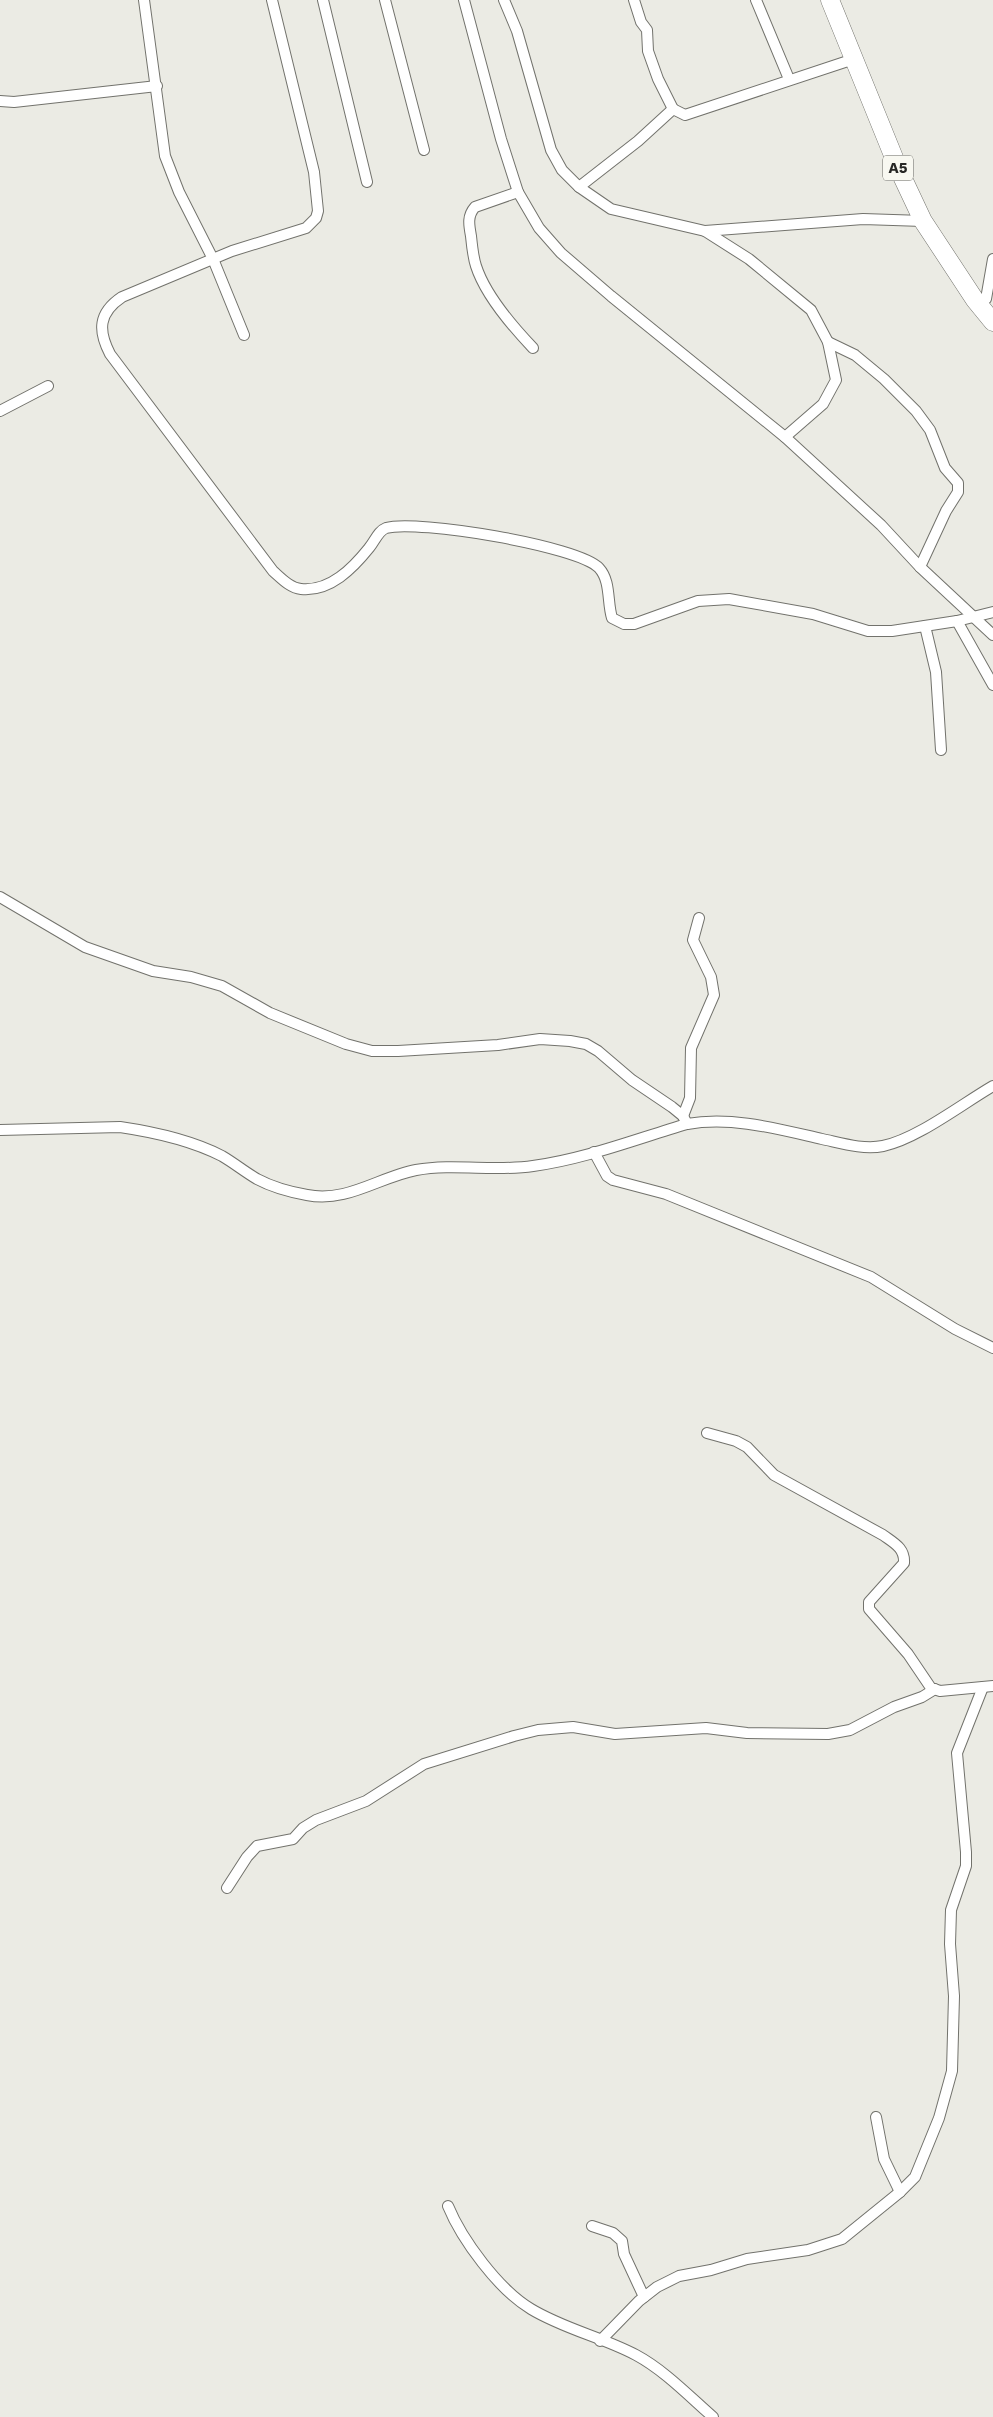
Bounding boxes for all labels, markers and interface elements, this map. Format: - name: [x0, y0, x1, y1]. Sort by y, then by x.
- road number: A5: [883, 156, 913, 180]

